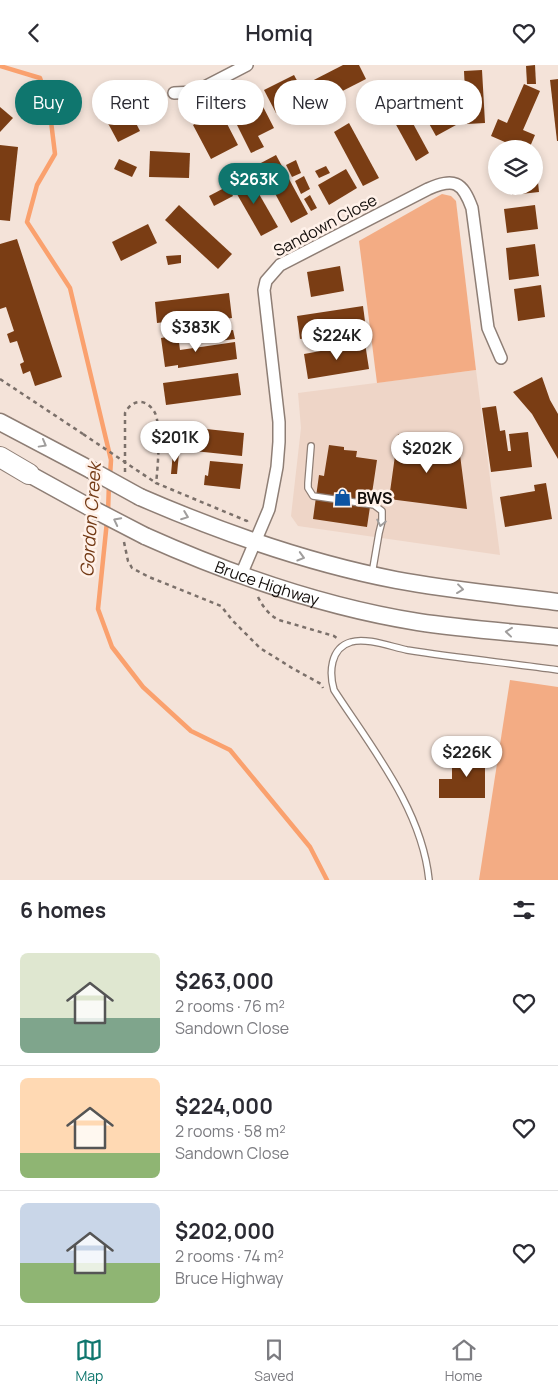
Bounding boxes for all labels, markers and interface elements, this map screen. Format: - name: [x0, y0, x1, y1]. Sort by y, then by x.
- text: Homiq: [245, 18, 313, 48]
- icon: back: [20, 19, 48, 47]
- icon: heart: [510, 19, 538, 47]
- chip: Buy: [15, 80, 82, 125]
- chip: Rent: [92, 80, 168, 125]
- chip: Filters: [178, 80, 264, 125]
- chip: New: [274, 80, 346, 125]
- chip: Apartment: [356, 80, 482, 125]
- map controls: [488, 140, 543, 195]
- button: layers: [488, 140, 543, 195]
- pin: $263K: [219, 163, 289, 205]
- text: $263K: [229, 168, 279, 190]
- street label: Sandown Close: [269, 188, 381, 262]
- pin: $383K: [161, 311, 231, 353]
- text: $383K: [172, 316, 220, 338]
- pin: $224K: [302, 319, 372, 361]
- text: $224K: [313, 324, 361, 346]
- pin: $201K: [140, 421, 210, 463]
- text: $201K: [151, 426, 199, 448]
- pin: $202K: [392, 431, 462, 474]
- text: $202K: [402, 437, 452, 459]
- one-way arrow: [38, 438, 47, 448]
- water label: Gordon Creek: [74, 459, 106, 578]
- place label: BWS: [357, 487, 392, 509]
- shop icon: BWS: [333, 488, 353, 508]
- one-way arrow: [180, 509, 189, 520]
- one-way arrow: [113, 517, 122, 527]
- one-way arrow: [376, 519, 387, 528]
- one-way arrow: [297, 552, 305, 562]
- street label: Bruce Highway: [212, 555, 322, 611]
- one-way arrow: [456, 583, 464, 594]
- one-way arrow: [505, 627, 513, 638]
- pin: $226K: [432, 735, 502, 778]
- text: $226K: [442, 741, 492, 763]
- text: 6 homes: [20, 896, 106, 924]
- icon: filters: [510, 896, 538, 924]
- text: $263,000: [175, 967, 274, 995]
- icon: home: [60, 973, 120, 1033]
- icon: heart: [510, 989, 538, 1017]
- text: 2 rooms · 76 m²: [175, 995, 285, 1017]
- text: Sandown Close: [175, 1017, 289, 1039]
- text: $224,000: [175, 1092, 273, 1120]
- icon: home: [60, 1098, 120, 1158]
- icon: heart: [510, 1114, 538, 1142]
- text: 2 rooms · 58 m²: [175, 1120, 286, 1142]
- text: Sandown Close: [175, 1142, 289, 1164]
- text: $202,000: [175, 1217, 275, 1245]
- icon: home: [60, 1223, 120, 1283]
- icon: heart: [510, 1239, 538, 1267]
- text: 2 rooms · 74 m²: [175, 1245, 284, 1267]
- text: Bruce Highway: [175, 1267, 284, 1289]
- tab: Map: [75, 1336, 103, 1385]
- tab: Saved: [254, 1336, 294, 1385]
- tab: Home: [445, 1336, 483, 1385]

